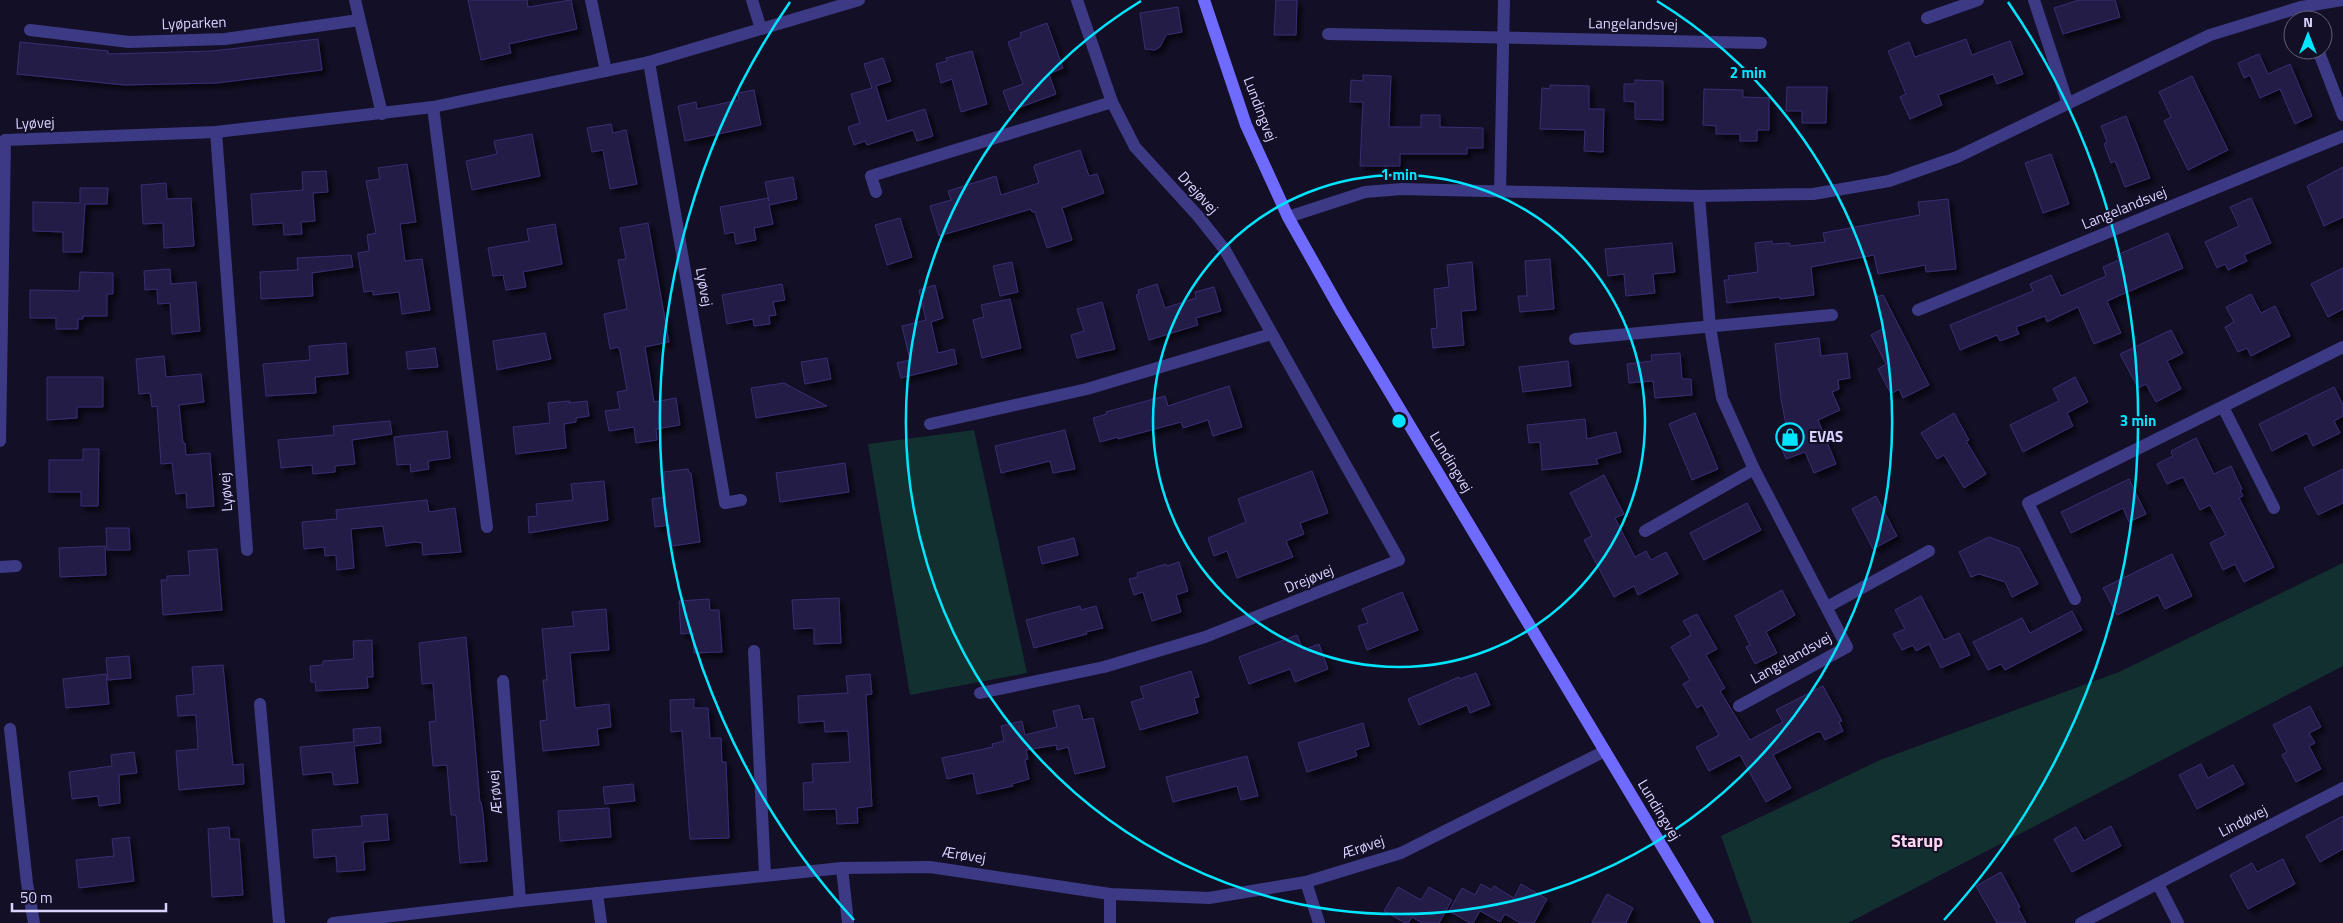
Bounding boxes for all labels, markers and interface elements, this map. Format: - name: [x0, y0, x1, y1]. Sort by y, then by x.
- street label: Lyøparken: [161, 10, 227, 35]
- north arrow: [2283, 10, 2333, 60]
- street label: Langelandsvej: [1588, 11, 1678, 36]
- text: N: [2303, 11, 2313, 32]
- text: 2 min: [1730, 61, 1766, 84]
- street label: Lundingvej: [1238, 73, 1283, 145]
- street label: Lyøvej: [15, 110, 55, 135]
- text: 1 min: [1381, 163, 1417, 186]
- street label: Drejøvej: [1173, 166, 1224, 219]
- street label: Langelandsvej: [2078, 180, 2170, 235]
- street label: Lyøvej: [690, 266, 719, 308]
- text: 3 min: [2120, 409, 2156, 432]
- centre of rings: [1390, 412, 1408, 430]
- shop icon: EVAS: [1775, 422, 1805, 452]
- place label: EVAS: [1809, 425, 1843, 448]
- street label: Lundingvej: [1424, 427, 1479, 497]
- street label: Lyøvej: [213, 472, 238, 512]
- street label: Drejøvej: [1281, 558, 1337, 599]
- street label: Langelandsvej: [1746, 626, 1836, 689]
- street label: Ærøvej: [481, 769, 508, 815]
- street label: Lundingvej: [1632, 775, 1687, 845]
- street label: Lindøvej: [2214, 798, 2271, 843]
- district label: Starup: [1891, 827, 1943, 854]
- street label: Ærøvej: [1338, 829, 1387, 864]
- street label: Ærøvej: [941, 840, 988, 869]
- scale bar: [12, 880, 166, 912]
- text: 50 m: [20, 886, 53, 909]

